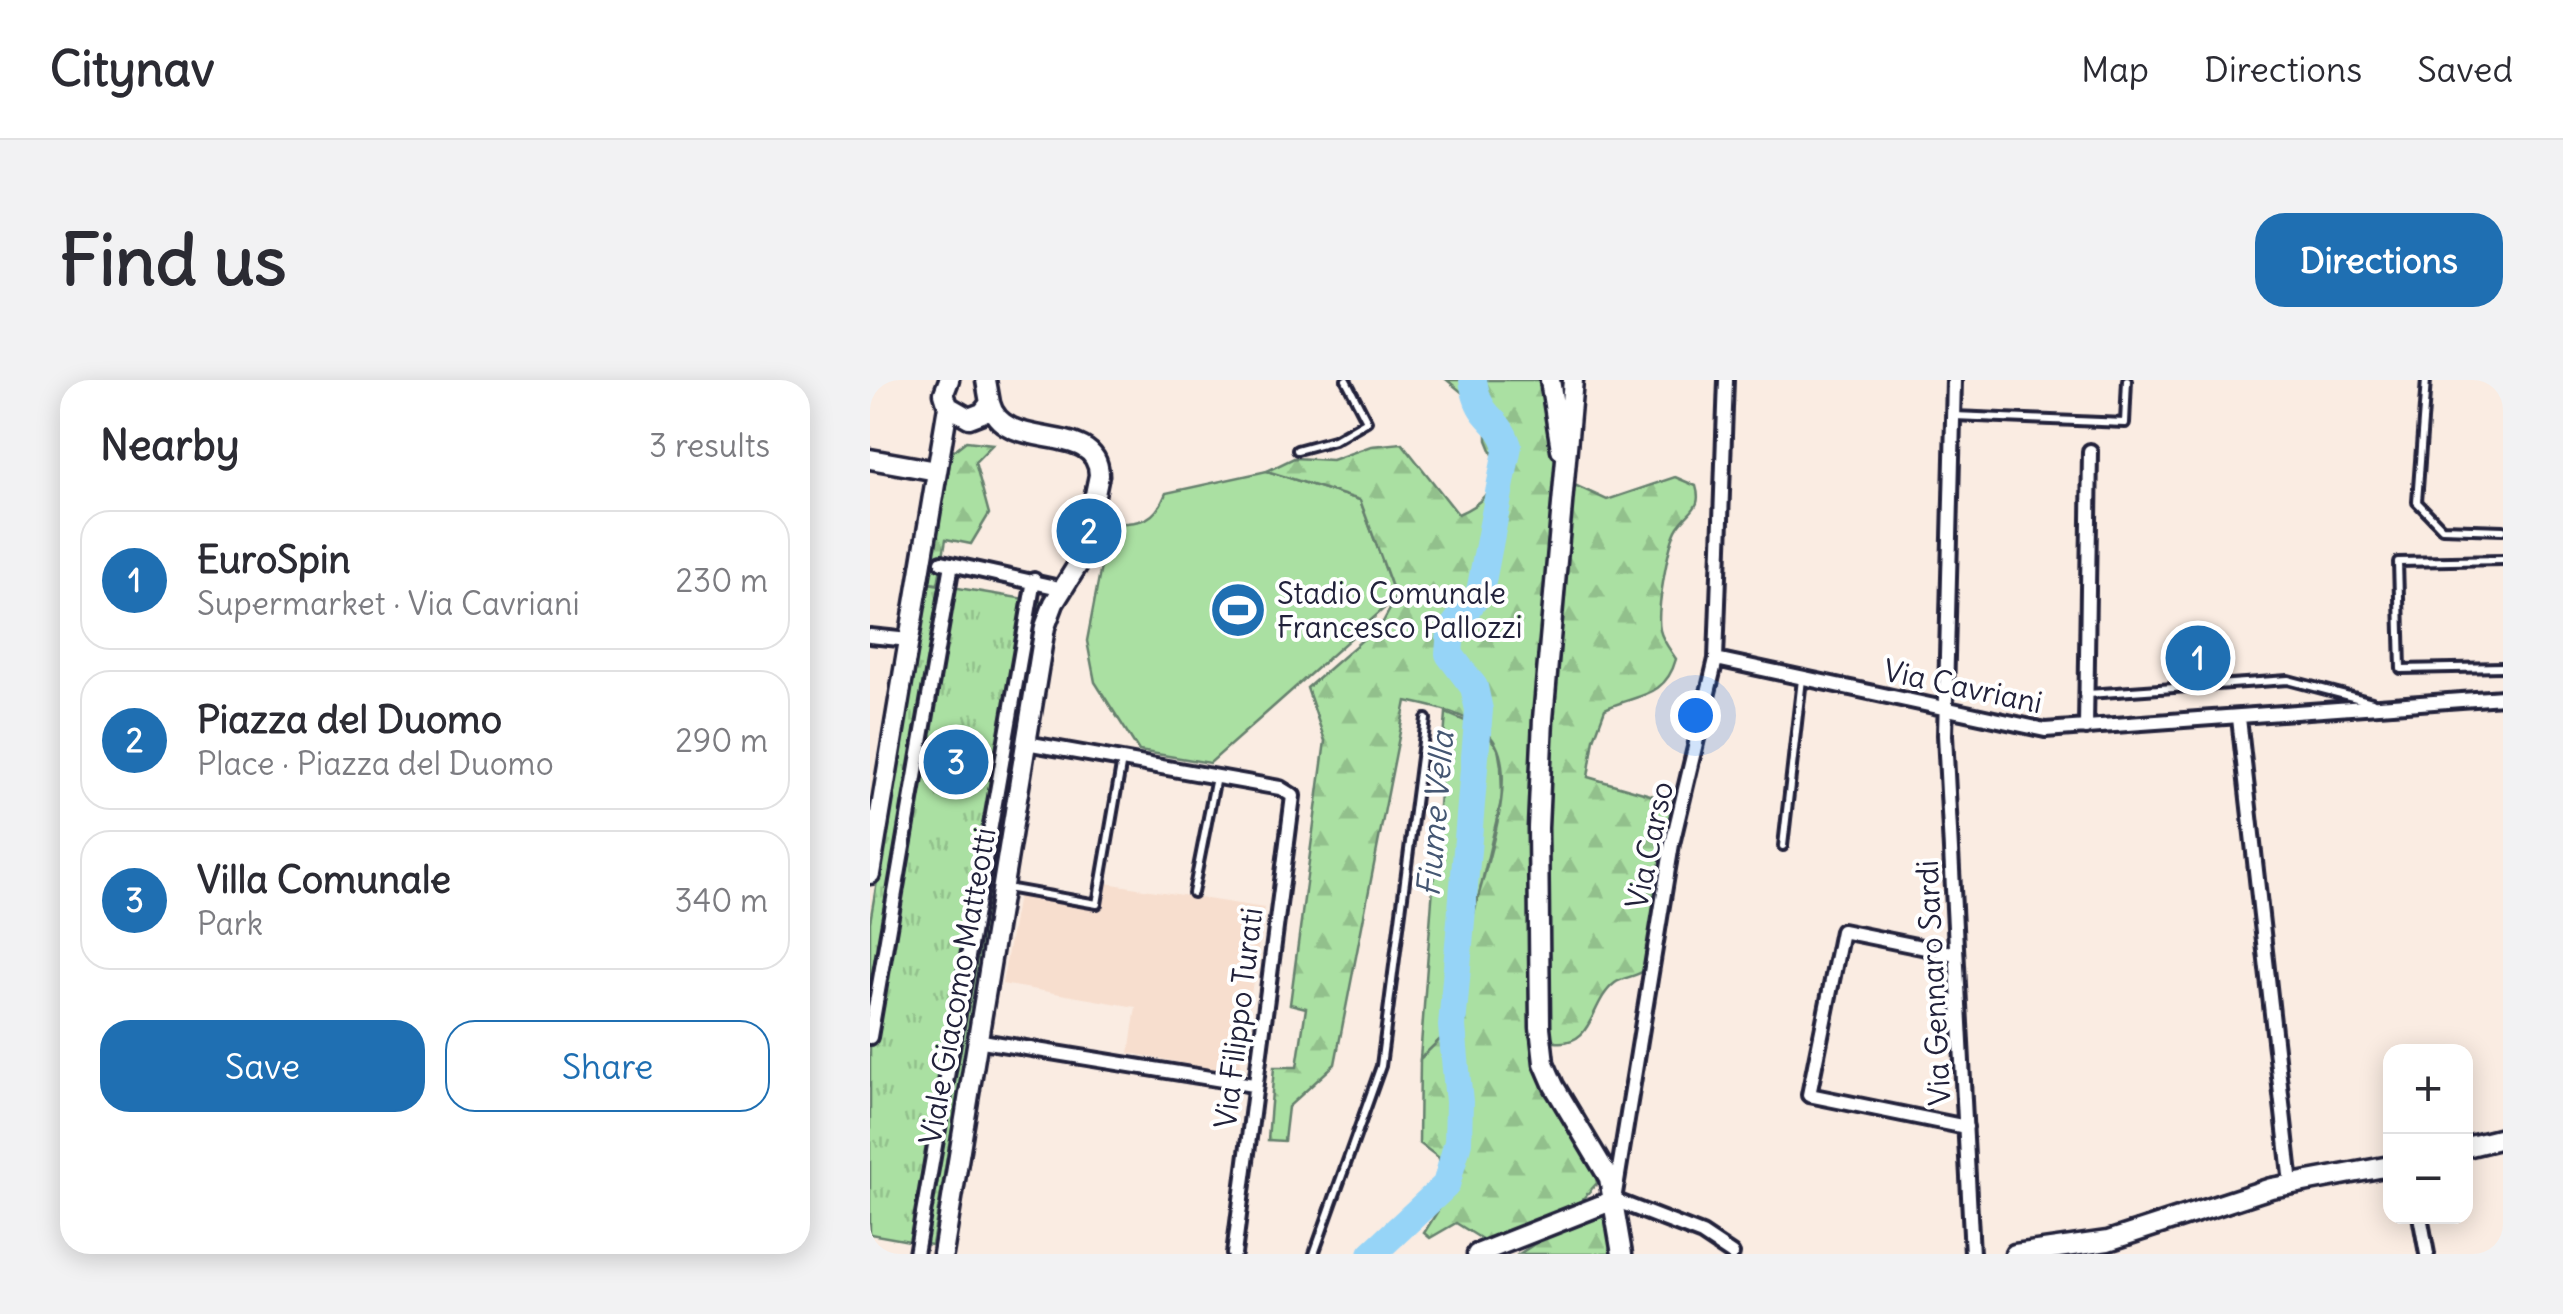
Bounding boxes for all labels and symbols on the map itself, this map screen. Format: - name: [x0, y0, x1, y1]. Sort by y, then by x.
- pin: 2: [1056, 494, 1122, 568]
- place label: Stadio Comunale Francesco Pallozzi: [1277, 574, 1523, 646]
- sports icon: Stadio Comunale Francesco Pallozzi: [1208, 580, 1268, 640]
- pin: 1: [2166, 620, 2230, 696]
- street label: Via Cavriani: [1880, 651, 2046, 721]
- your location: [1670, 690, 1721, 741]
- pin: 3: [924, 724, 988, 800]
- water label: Fiume Vella: [1407, 728, 1463, 898]
- street label: Via Carso: [1617, 778, 1681, 912]
- street label: Viale Giacomo Matteotti: [910, 825, 1004, 1147]
- street label: Via Gennaro Sardi: [1908, 859, 1958, 1107]
- street label: Via Filippo Turati: [1206, 905, 1270, 1131]

